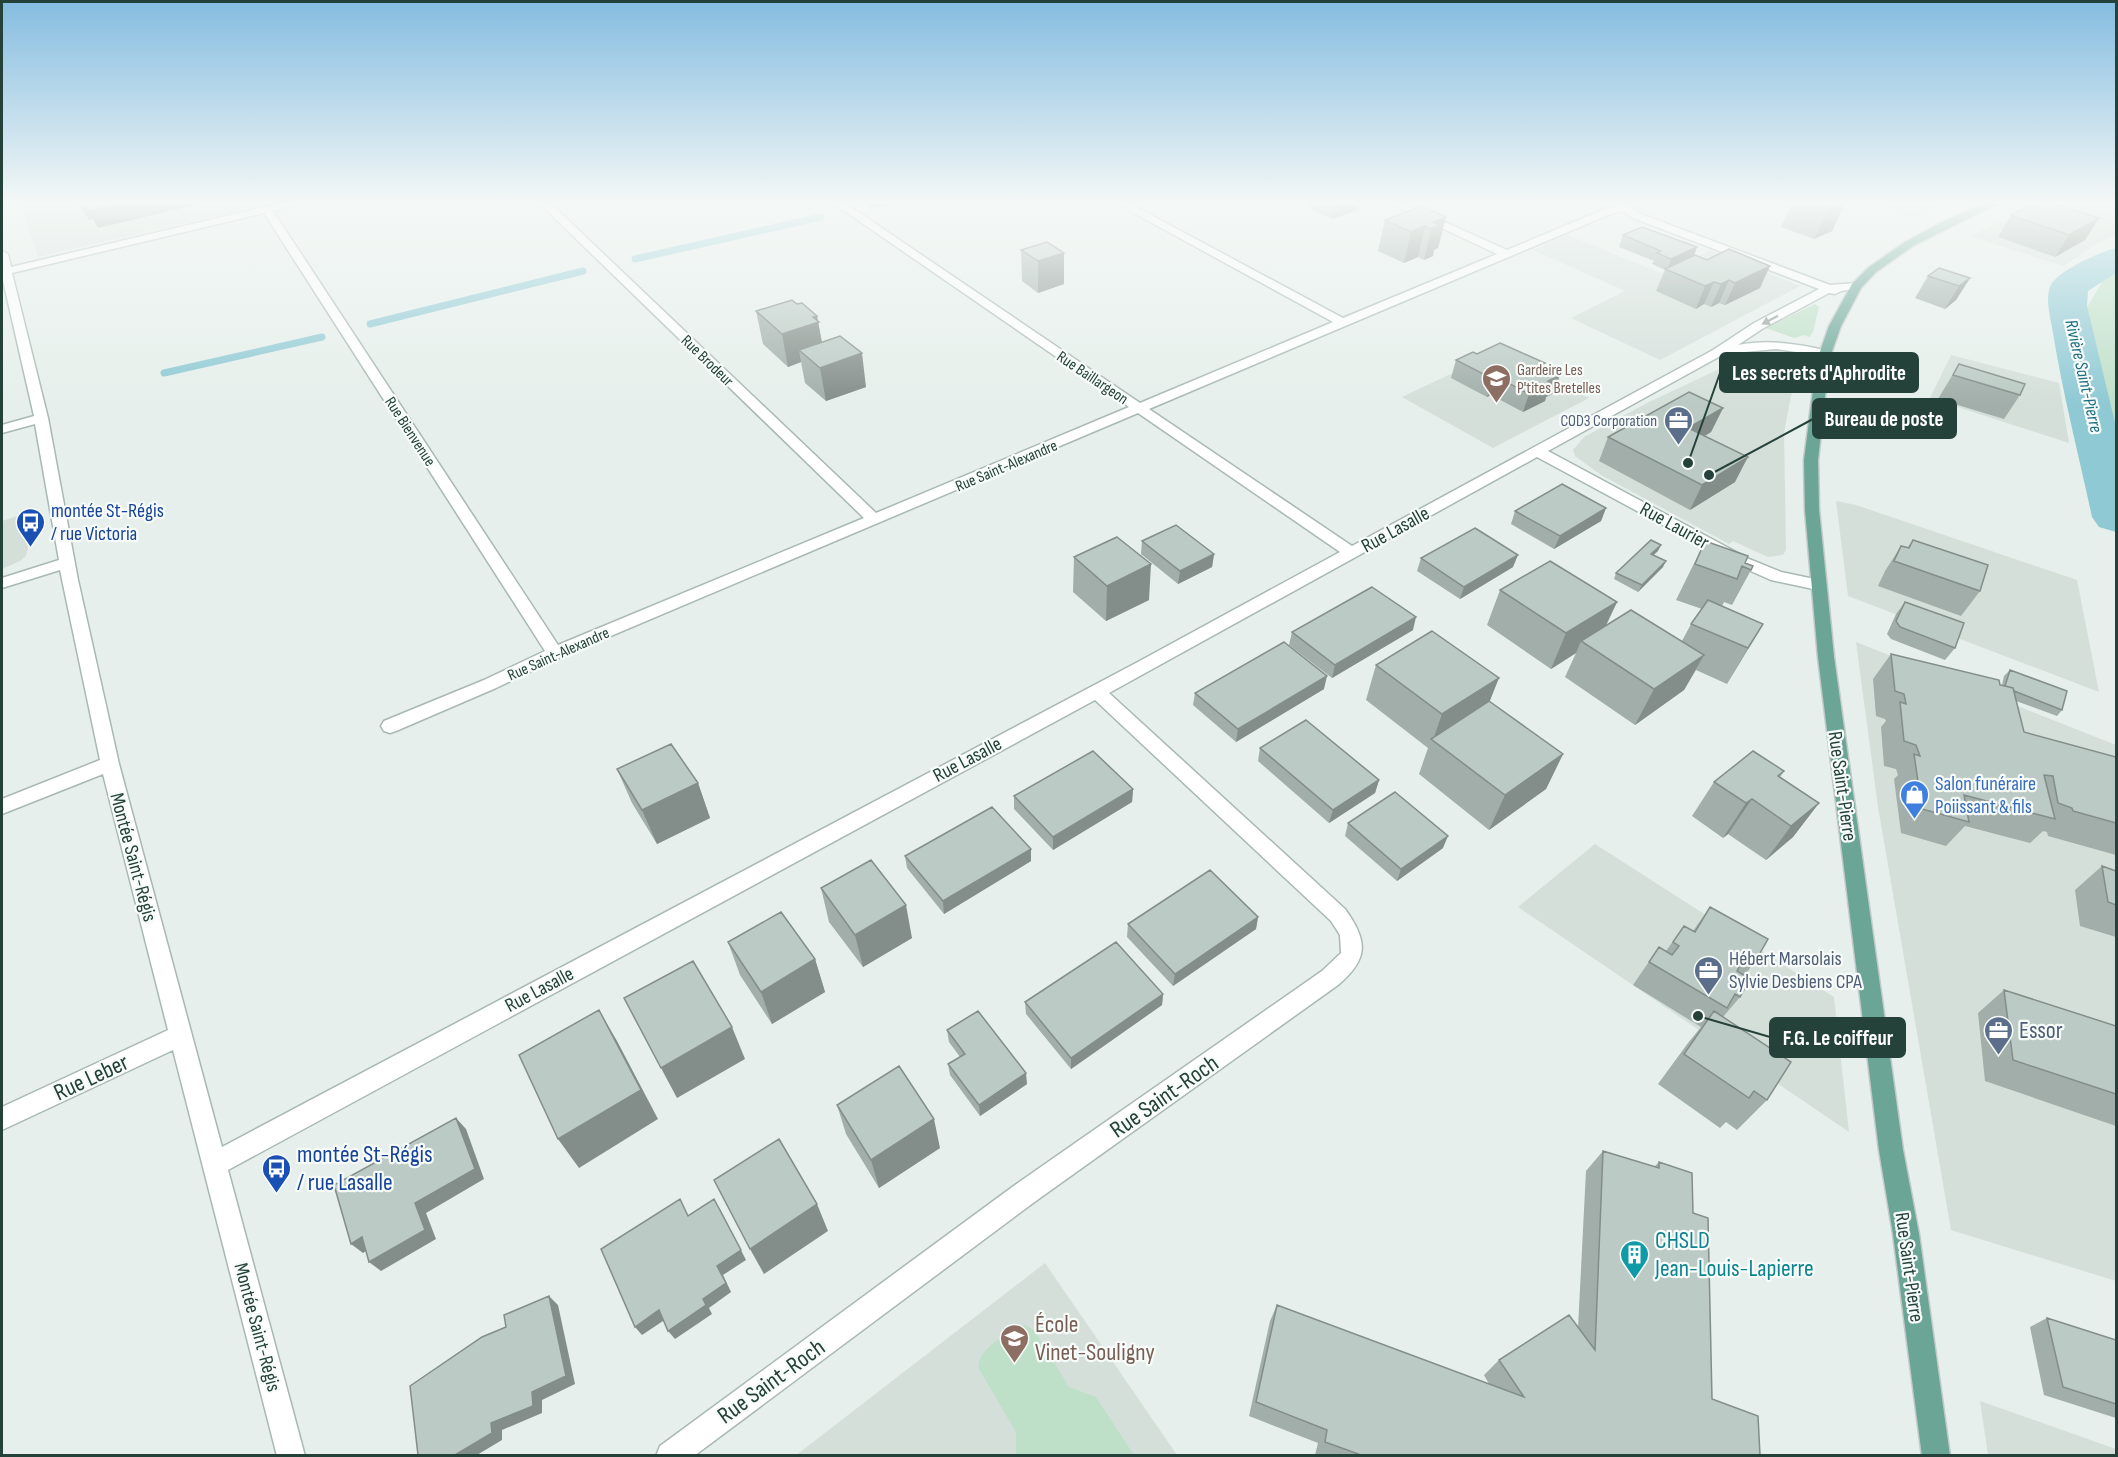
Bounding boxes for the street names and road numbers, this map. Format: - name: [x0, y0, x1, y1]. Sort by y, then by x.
- street label: Rue Brodeur: [677, 331, 737, 391]
- street label: Rue Baillargeon: [1053, 347, 1131, 409]
- street label: Rue Bienvenue: [380, 394, 439, 470]
- street label: Rue Saint-Alexandre: [953, 436, 1060, 496]
- street label: Rue Laurier: [1636, 497, 1714, 555]
- street label: Rue Lasalle: [1357, 501, 1434, 558]
- street label: Rue Saint-Alexandre: [505, 624, 612, 685]
- street label: Rue Saint-Pierre: [1822, 730, 1862, 842]
- street label: Rue Lasalle: [929, 732, 1006, 788]
- street label: Montée Saint-Régis: [104, 790, 162, 924]
- street label: Rue Lasalle: [501, 962, 578, 1018]
- street label: Rue Leber: [49, 1047, 133, 1107]
- street label: Rue Saint-Roch: [1104, 1048, 1224, 1144]
- street label: Rue Saint-Pierre: [1889, 1211, 1929, 1323]
- street label: Montée Saint-Régis: [228, 1260, 286, 1394]
- street label: Rue Saint-Roch: [712, 1333, 831, 1430]

